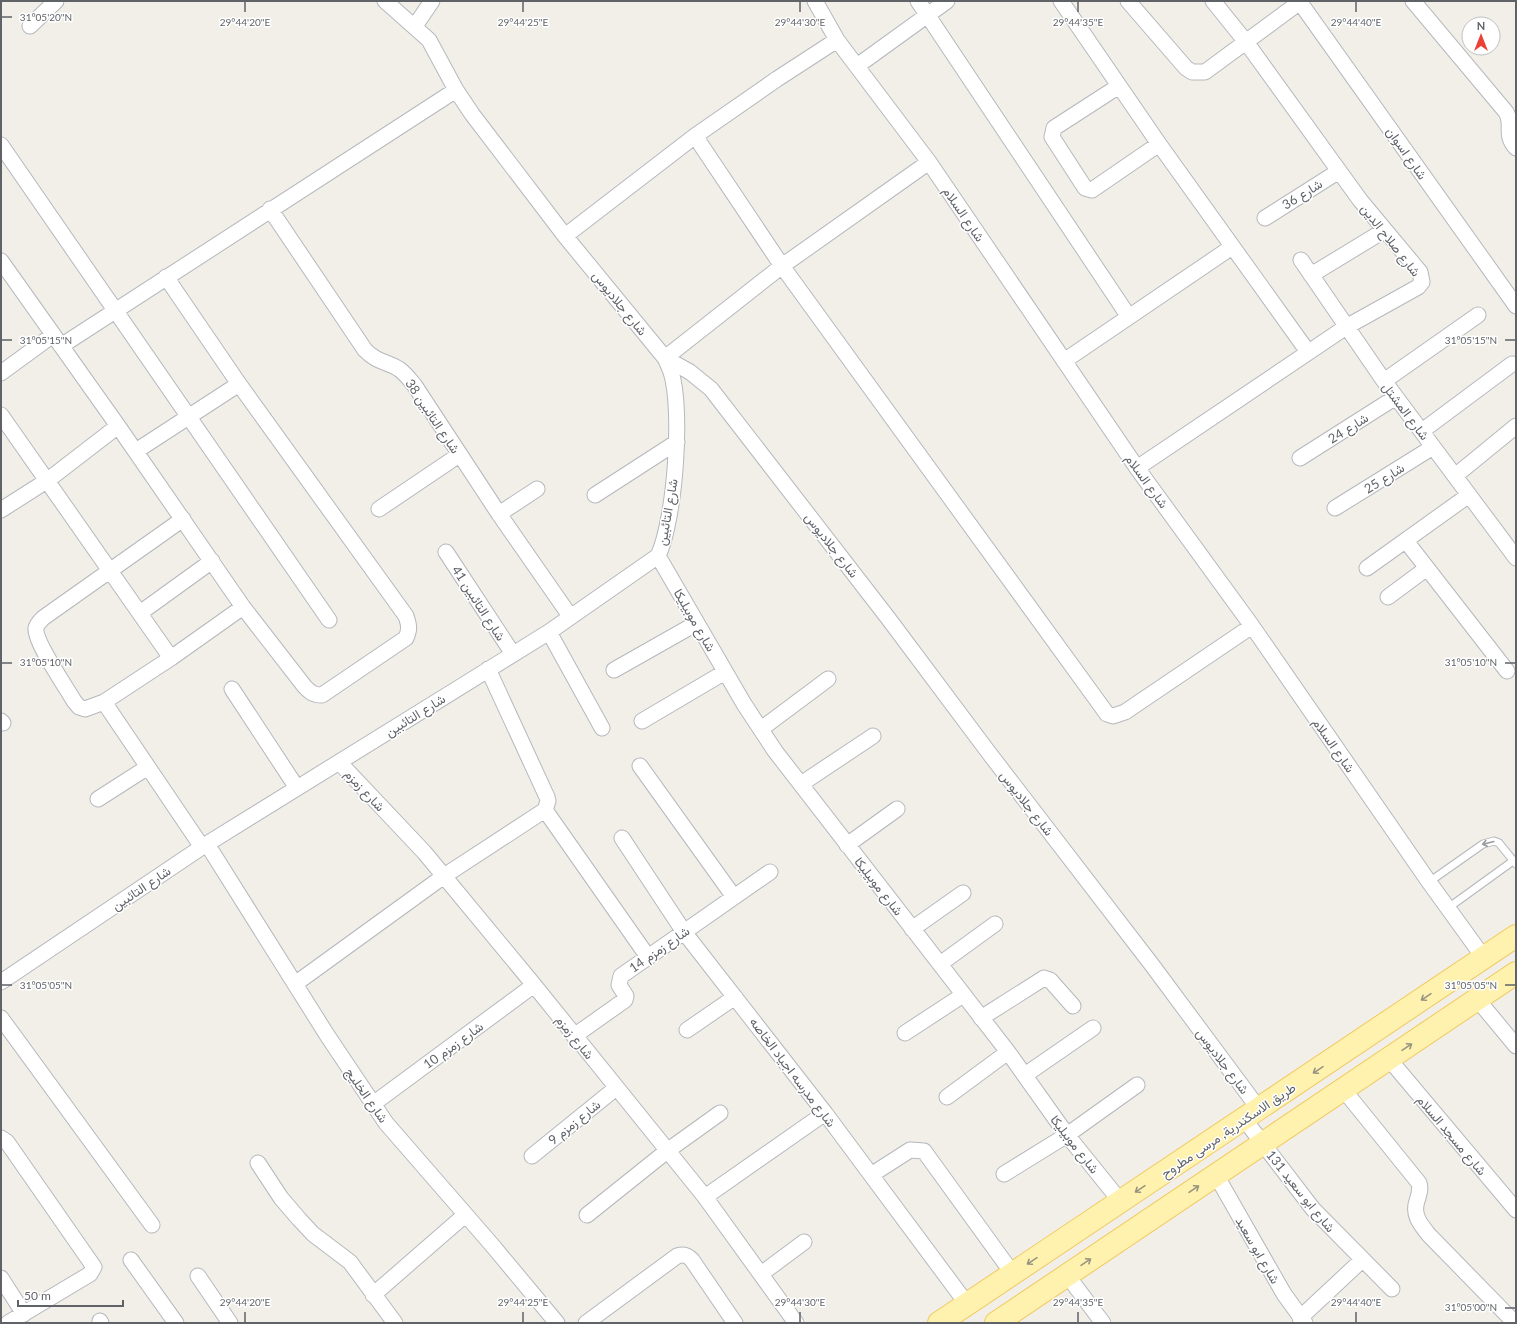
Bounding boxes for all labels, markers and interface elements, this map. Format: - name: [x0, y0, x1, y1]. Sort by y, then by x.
- text: 31°05'20"N: [20, 11, 72, 23]
- text: 29°44'20"E: [220, 16, 270, 28]
- text: 29°44'25"E: [498, 16, 548, 28]
- text: 29°44'30"E: [775, 16, 825, 28]
- text: 29°44'35"E: [1053, 16, 1103, 28]
- text: 29°44'40"E: [1331, 16, 1381, 28]
- north arrow: [1461, 16, 1501, 56]
- text: N: [1477, 19, 1485, 32]
- street label: شارع اسوان: [1382, 124, 1431, 183]
- street label: شارع 36: [1279, 175, 1326, 214]
- street label: شارع السلام: [938, 184, 988, 246]
- street label: شارع صلاح الدين: [1356, 201, 1424, 281]
- street label: شارع جلاديوس: [588, 268, 651, 340]
- text: 31°05'15"N: [20, 334, 72, 346]
- text: 31°05'15"N: [1445, 334, 1497, 346]
- street label: شارع التائبين 38: [401, 376, 464, 457]
- street label: شارع المشتل: [1377, 379, 1433, 444]
- street label: شارع 24: [1325, 409, 1372, 448]
- street label: شارع السلام: [1120, 451, 1172, 512]
- street label: شارع 25: [1361, 459, 1408, 498]
- street label: شارع التائبين: [653, 477, 683, 547]
- street label: شارع جلاديوس: [800, 509, 862, 582]
- street label: شارع التائبين 41: [447, 563, 509, 645]
- street label: شارع موبيليكا: [669, 586, 719, 655]
- text: 31°05'10"N: [20, 656, 72, 668]
- text: 31°05'10"N: [1445, 656, 1497, 668]
- street label: شارع التائبين: [382, 690, 449, 741]
- street label: شارع السلام: [1308, 715, 1359, 776]
- street label: شارع زمزم: [340, 766, 388, 816]
- street label: شارع جلاديوس: [995, 767, 1057, 840]
- one-way arrow: [1481, 840, 1494, 848]
- street label: شارع موبيليكا: [850, 854, 907, 920]
- street label: شارع التائبين: [108, 862, 175, 915]
- street label: شارع زمزم 14: [626, 922, 693, 977]
- text: 31°05'05"N: [20, 979, 72, 991]
- text: 31°05'05"N: [1445, 979, 1497, 991]
- one-way arrow: [1420, 993, 1431, 1001]
- street label: شارع زمزم: [551, 1012, 597, 1063]
- street label: شارع مدرسه اجياد الخاصه: [745, 1014, 839, 1131]
- street label: شارع زمزم 10: [420, 1018, 487, 1074]
- street label: شارع جلاديوس: [1192, 1025, 1253, 1098]
- one-way arrow: [1401, 1043, 1412, 1051]
- street label: شارع الخليج: [341, 1064, 392, 1127]
- one-way arrow: [1313, 1066, 1324, 1074]
- street label: طريق الاسكندرية, مرسى مطروح: [1158, 1079, 1299, 1183]
- street label: شارع مسجد السلام: [1412, 1092, 1490, 1180]
- street label: شارع زمزم 9: [545, 1096, 605, 1149]
- street label: شارع موبيليكا: [1046, 1112, 1103, 1178]
- street label: شارع ابو سعيد 131: [1262, 1147, 1339, 1236]
- one-way arrow: [1135, 1185, 1146, 1193]
- one-way arrow: [1188, 1185, 1200, 1193]
- street label: شارع ابو سعيد: [1231, 1214, 1284, 1287]
- one-way arrow: [1027, 1257, 1038, 1265]
- one-way arrow: [1081, 1258, 1092, 1266]
- scale bar: [18, 1282, 123, 1308]
- text: 50 m: [24, 1288, 51, 1303]
- text: 29°44'20"E: [220, 1296, 270, 1308]
- text: 29°44'25"E: [498, 1296, 548, 1308]
- text: 29°44'30"E: [775, 1296, 825, 1308]
- text: 29°44'35"E: [1053, 1296, 1103, 1308]
- text: 29°44'40"E: [1331, 1296, 1381, 1308]
- text: 31°05'00"N: [1445, 1301, 1497, 1313]

